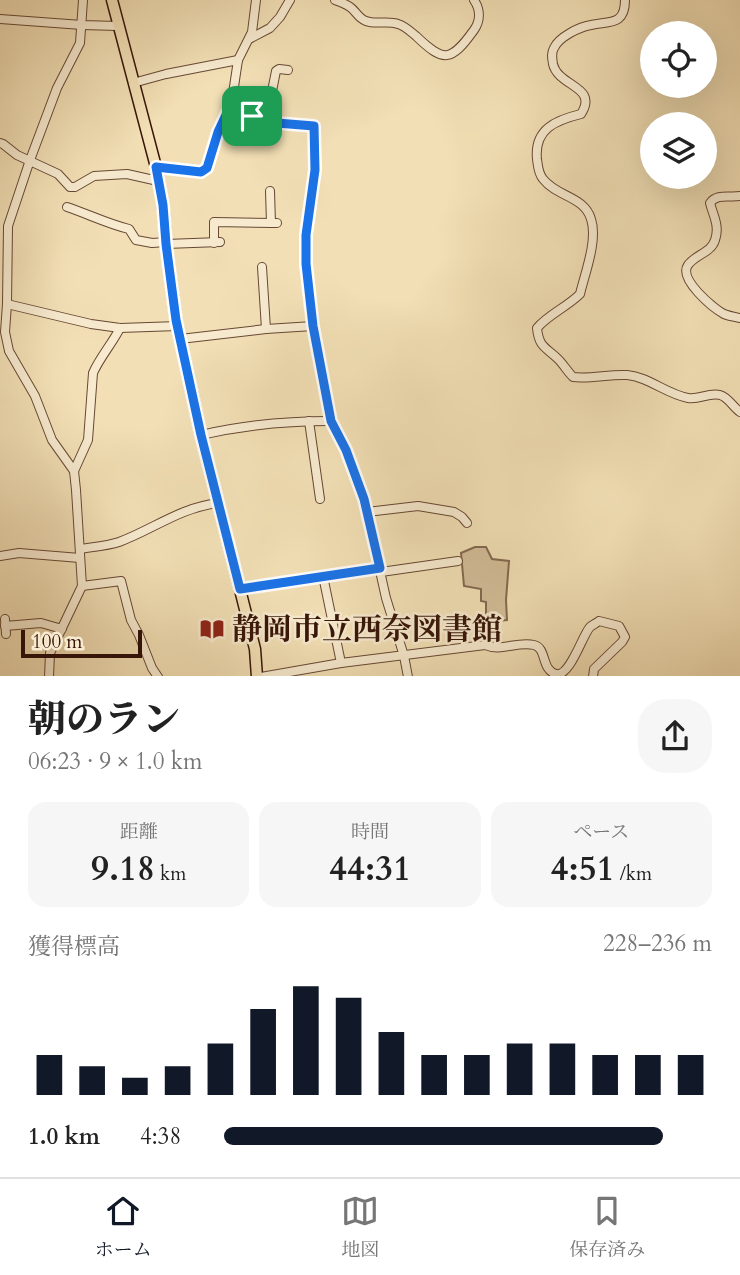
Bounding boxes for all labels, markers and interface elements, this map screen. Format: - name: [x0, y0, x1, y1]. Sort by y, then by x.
- map controls: [640, 21, 717, 189]
- button: locate: [640, 21, 717, 98]
- pin: [222, 86, 282, 146]
- icon: arrive: [233, 97, 271, 135]
- button: layers: [640, 112, 717, 189]
- place label: 静岡市立西奈図書館: [232, 609, 502, 650]
- library icon: 静岡市立西奈図書館: [198, 615, 226, 643]
- scale bar: [21, 628, 142, 659]
- text: 100 m: [32, 629, 82, 655]
- text: 朝のラン: [28, 694, 180, 746]
- button: share: [638, 699, 712, 773]
- text: 06:23 · 9 × 1.0 km: [28, 746, 202, 777]
- text: 距離: [120, 819, 158, 845]
- text: 時間: [351, 819, 389, 845]
- text: ペース: [573, 819, 629, 845]
- text: 9.18: [91, 845, 155, 893]
- text: 44:31: [329, 845, 411, 893]
- text: 4:51: [551, 845, 615, 893]
- text: km: [155, 861, 186, 887]
- text: /km: [615, 861, 652, 887]
- text: 228–236 m: [603, 928, 712, 959]
- text: 獲得標高: [28, 931, 120, 962]
- text: 1.0 km: [28, 1121, 100, 1152]
- text: 4:38: [140, 1121, 181, 1152]
- tab: ホーム: [95, 1192, 152, 1263]
- tab: 地図: [341, 1192, 379, 1263]
- tab: 保存済み: [569, 1192, 645, 1263]

